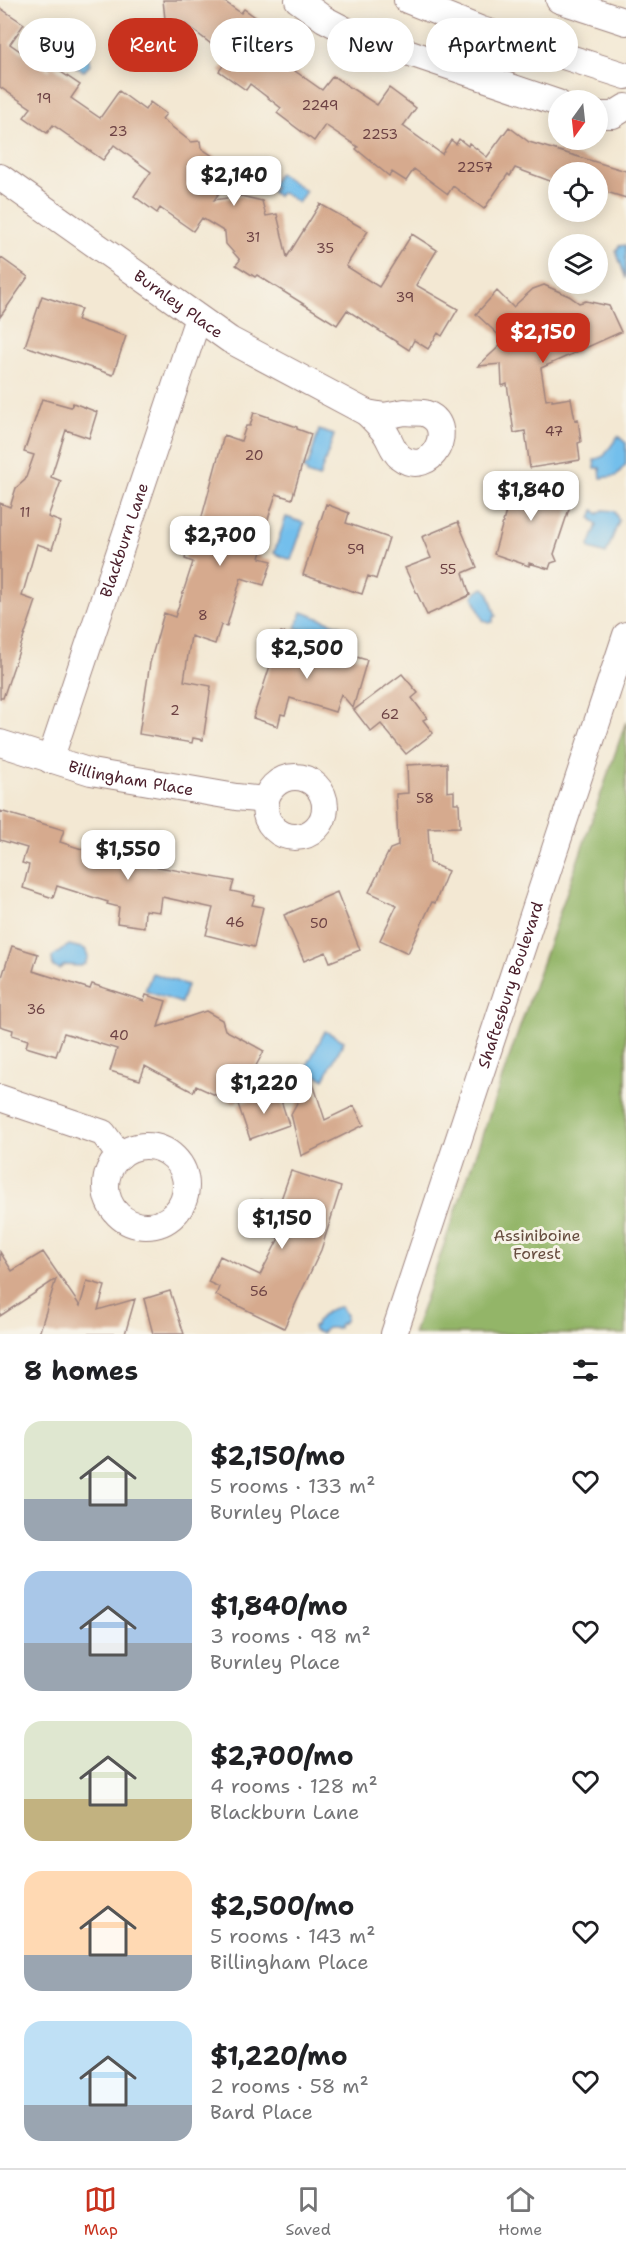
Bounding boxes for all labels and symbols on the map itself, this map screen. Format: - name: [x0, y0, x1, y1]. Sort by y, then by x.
- house number: 19: [36, 89, 52, 107]
- north arrow: [548, 90, 608, 150]
- house number: 2249: [302, 96, 339, 114]
- house number: 23: [109, 122, 127, 140]
- house number: 2253: [362, 125, 398, 143]
- pin: $2,140: [185, 156, 283, 207]
- house number: 2257: [457, 158, 493, 176]
- house number: 31: [246, 228, 260, 246]
- house number: 35: [316, 239, 334, 257]
- street label: Burnley Place: [130, 265, 227, 342]
- house number: 39: [396, 288, 414, 306]
- pin: $2,150: [494, 313, 592, 364]
- house number: 47: [545, 422, 563, 440]
- house number: 20: [244, 446, 264, 464]
- pin: $1,840: [482, 471, 580, 522]
- street label: Blackburn Lane: [95, 480, 153, 600]
- house number: 11: [19, 503, 31, 521]
- pin: $2,700: [171, 516, 269, 567]
- house number: 59: [347, 540, 365, 558]
- house number: 55: [440, 560, 456, 578]
- house number: 8: [198, 606, 208, 624]
- pin: $2,500: [258, 629, 356, 680]
- house number: 2: [170, 701, 180, 719]
- house number: 62: [381, 705, 399, 723]
- street label: Billingham Place: [66, 755, 195, 800]
- house number: 58: [416, 789, 434, 807]
- pin: $1,550: [79, 830, 177, 881]
- street label: Shaftesbury Boulevard: [472, 899, 547, 1071]
- house number: 46: [225, 913, 245, 931]
- house number: 50: [310, 914, 328, 932]
- house number: 36: [26, 1000, 46, 1018]
- house number: 40: [109, 1026, 129, 1044]
- pin: $1,220: [215, 1064, 313, 1115]
- pin: $1,150: [233, 1199, 331, 1250]
- park label: Assiniboine Forest: [494, 1225, 580, 1264]
- house number: 56: [250, 1282, 268, 1300]

